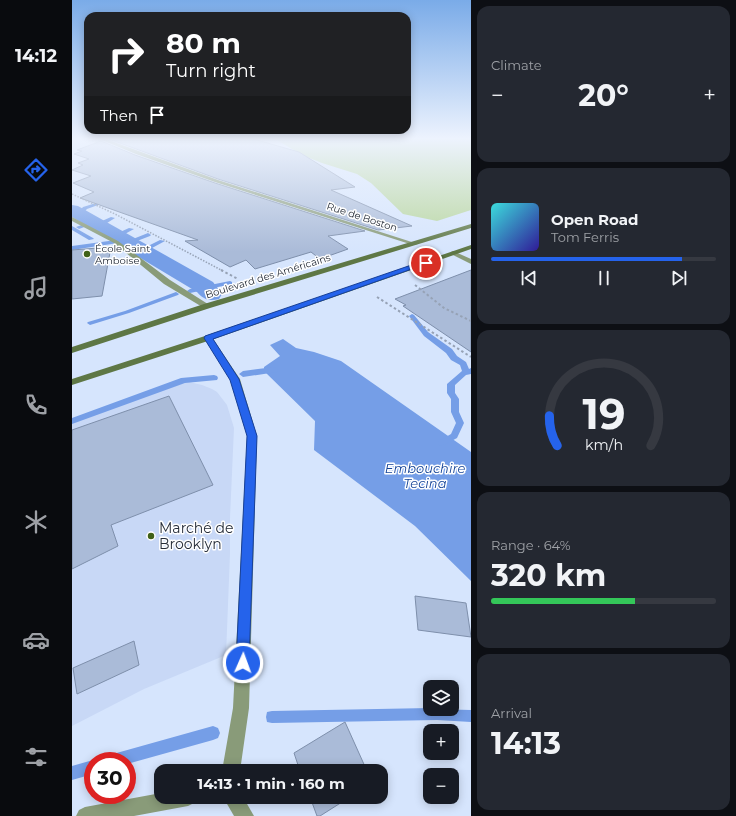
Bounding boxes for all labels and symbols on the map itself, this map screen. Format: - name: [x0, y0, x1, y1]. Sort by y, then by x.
- street label: Rue de Boston: [325, 199, 399, 235]
- place label: École Saint Amboise: [95, 242, 150, 267]
- pin: [409, 246, 443, 280]
- marker: École Saint Amboise: [82, 249, 92, 259]
- street label: Boulevard des Américains: [204, 251, 332, 301]
- water label: Embouchire Tecina: [385, 460, 465, 491]
- place label: Marché de Brooklyn: [159, 519, 233, 553]
- marker: Marché de Brooklyn: [146, 531, 156, 541]
- position arrow: [222, 642, 264, 684]
- speed limit sign: 30: [84, 752, 136, 804]

